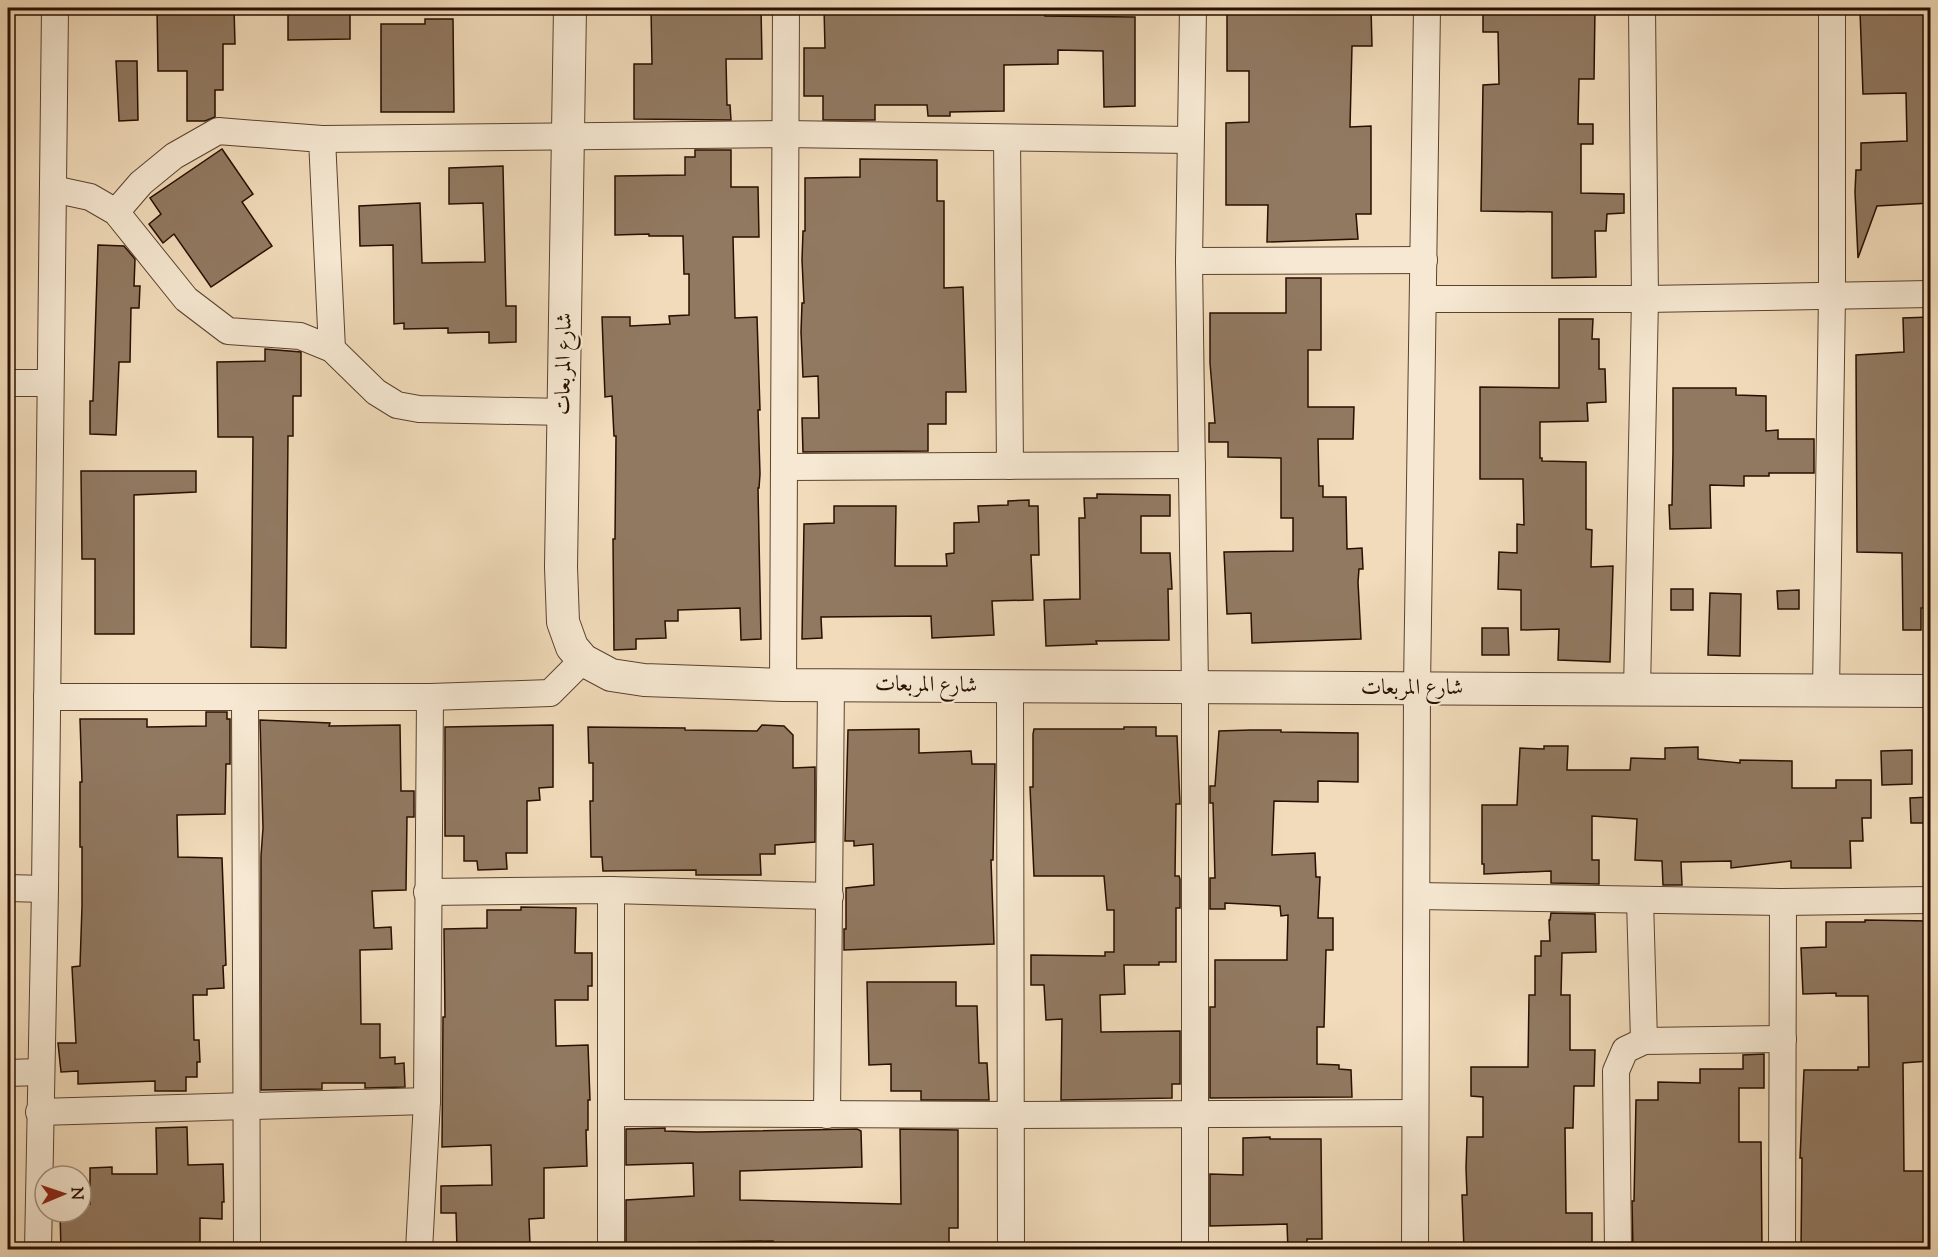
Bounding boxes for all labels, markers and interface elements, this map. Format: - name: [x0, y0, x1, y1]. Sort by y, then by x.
- street label: شارع المربعات: [548, 312, 582, 416]
- street label: شارع المربعات: [874, 669, 978, 703]
- street label: شارع المربعات: [1361, 673, 1463, 705]
- north arrow: [33, 1164, 93, 1224]
- text: N: [64, 1187, 87, 1201]

